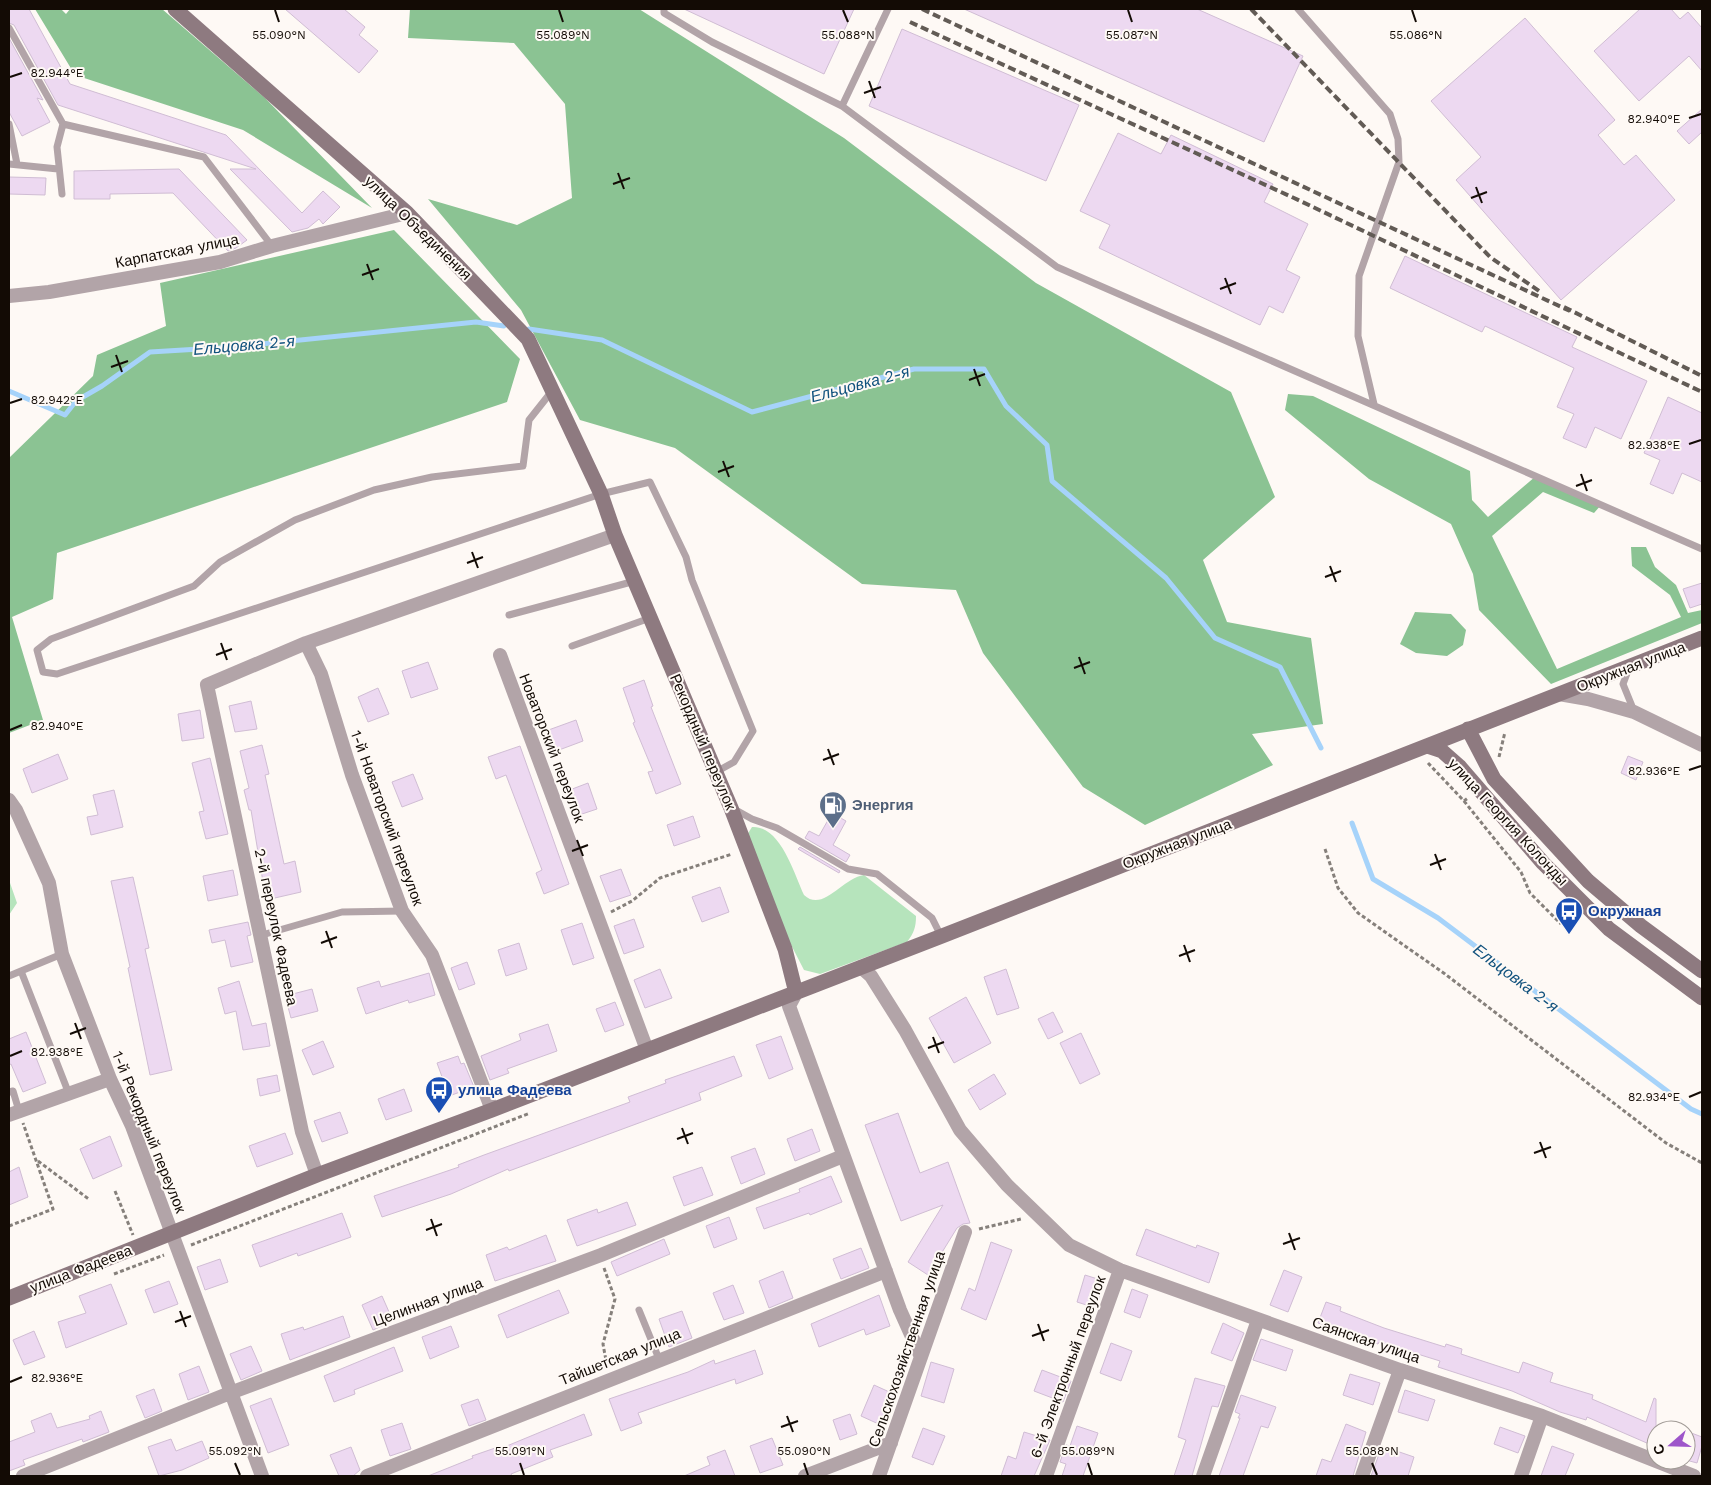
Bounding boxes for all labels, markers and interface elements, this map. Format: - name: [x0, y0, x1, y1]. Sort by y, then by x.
- text: 55.090°N: [252, 28, 306, 42]
- text: 55.089°N: [536, 28, 590, 42]
- text: 55.088°N: [821, 28, 875, 42]
- text: 55.087°N: [1106, 28, 1158, 42]
- text: 55.086°N: [1389, 28, 1443, 42]
- text: 82.944°E: [31, 66, 84, 80]
- text: 82.940°E: [1628, 112, 1681, 126]
- street label: улица Объединения: [361, 172, 475, 284]
- street label: Карпатская улица: [114, 230, 241, 272]
- water label: Ельцовка 2-я: [192, 331, 296, 359]
- water label: Ельцовка 2-я: [808, 362, 912, 406]
- text: 82.942°E: [31, 393, 84, 407]
- text: 82.938°E: [1628, 438, 1680, 452]
- street label: Окружная улица: [1574, 638, 1689, 696]
- street label: Новаторский переулок: [515, 671, 589, 826]
- street label: Рекордный переулок: [666, 671, 740, 813]
- text: 82.940°E: [31, 719, 84, 733]
- street label: 1-й Новаторский переулок: [347, 728, 427, 909]
- street label: улица Георгия Колонды: [1444, 755, 1572, 889]
- text: 82.936°E: [1628, 764, 1680, 778]
- fuel station icon: Энергия: [818, 790, 848, 829]
- place label: Энергия: [852, 796, 913, 814]
- street label: Окружная улица: [1120, 815, 1235, 873]
- street label: 2-й переулок Фадеева: [251, 847, 302, 1008]
- bus stop icon: Окружная: [1554, 896, 1584, 935]
- place label: Окружная: [1588, 902, 1661, 920]
- water label: Ельцовка 2-я: [1470, 940, 1563, 1016]
- text: 82.938°E: [31, 1045, 83, 1059]
- street label: 1-й Рекордный переулок: [108, 1048, 190, 1216]
- bus stop icon: улица Фадеева: [424, 1075, 454, 1114]
- place label: улица Фадеева: [458, 1081, 572, 1099]
- text: 82.934°E: [1628, 1090, 1680, 1104]
- street label: улица Фадеева: [28, 1241, 135, 1297]
- street label: Сельскохозяйственная улица: [865, 1248, 949, 1450]
- street label: 6-й Электронный переулок: [1027, 1273, 1110, 1461]
- street label: Целинная улица: [371, 1274, 486, 1330]
- street label: Саянская улица: [1310, 1313, 1423, 1367]
- street label: Тайшетская улица: [557, 1324, 684, 1390]
- text: 82.936°E: [31, 1371, 83, 1385]
- north arrow: [1646, 1420, 1696, 1470]
- text: С: [1650, 1442, 1668, 1457]
- text: 55.092°N: [208, 1444, 262, 1458]
- text: 55.091°N: [495, 1444, 545, 1458]
- text: 55.090°N: [777, 1444, 831, 1458]
- text: 55.089°N: [1061, 1444, 1115, 1458]
- text: 55.088°N: [1345, 1444, 1399, 1458]

